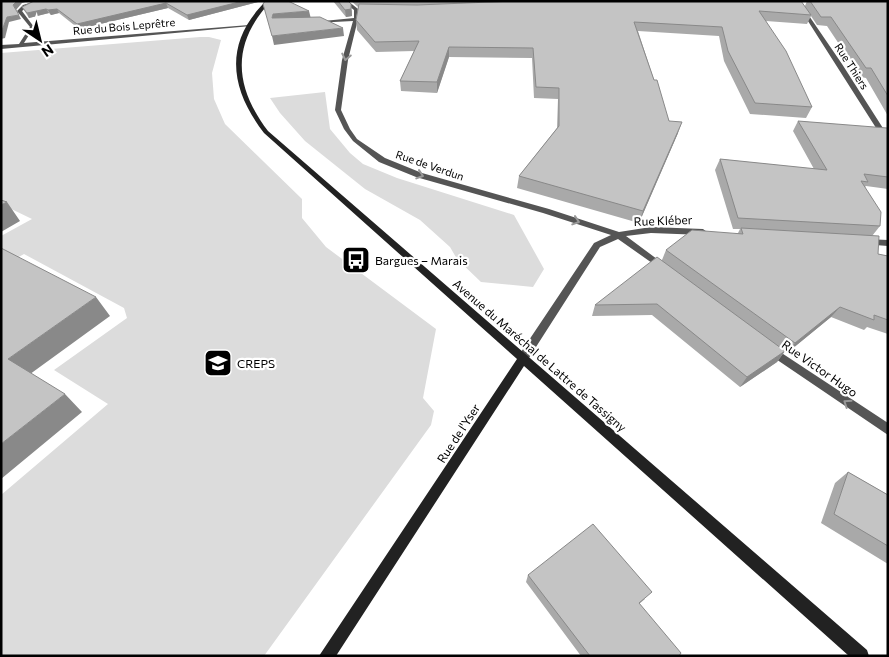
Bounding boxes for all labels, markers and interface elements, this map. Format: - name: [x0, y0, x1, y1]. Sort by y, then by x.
- north arrow: [15, 15, 65, 65]
- street label: Rue du Bois Leprêtre: [72, 15, 176, 37]
- street label: Rue Thiers: [832, 40, 872, 92]
- text: N: [39, 41, 57, 61]
- one-way arrow: [342, 53, 352, 62]
- street label: Rue de Verdun: [394, 147, 466, 183]
- one-way arrow: [415, 169, 424, 179]
- street label: Rue Kléber: [633, 212, 693, 228]
- one-way arrow: [571, 215, 580, 225]
- bus stop icon: Bargues – Marais: [341, 245, 371, 275]
- place label: Bargues – Marais: [375, 253, 468, 267]
- street label: Avenue du Maréchal de Lattre de Tassigny: [451, 276, 629, 434]
- street label: Rue Victor Hugo: [780, 337, 860, 399]
- school or university icon: CREPS: [203, 348, 233, 378]
- place label: CREPS: [237, 356, 275, 370]
- one-way arrow: [844, 400, 853, 409]
- street label: Rue de l'Yser: [434, 401, 482, 465]

